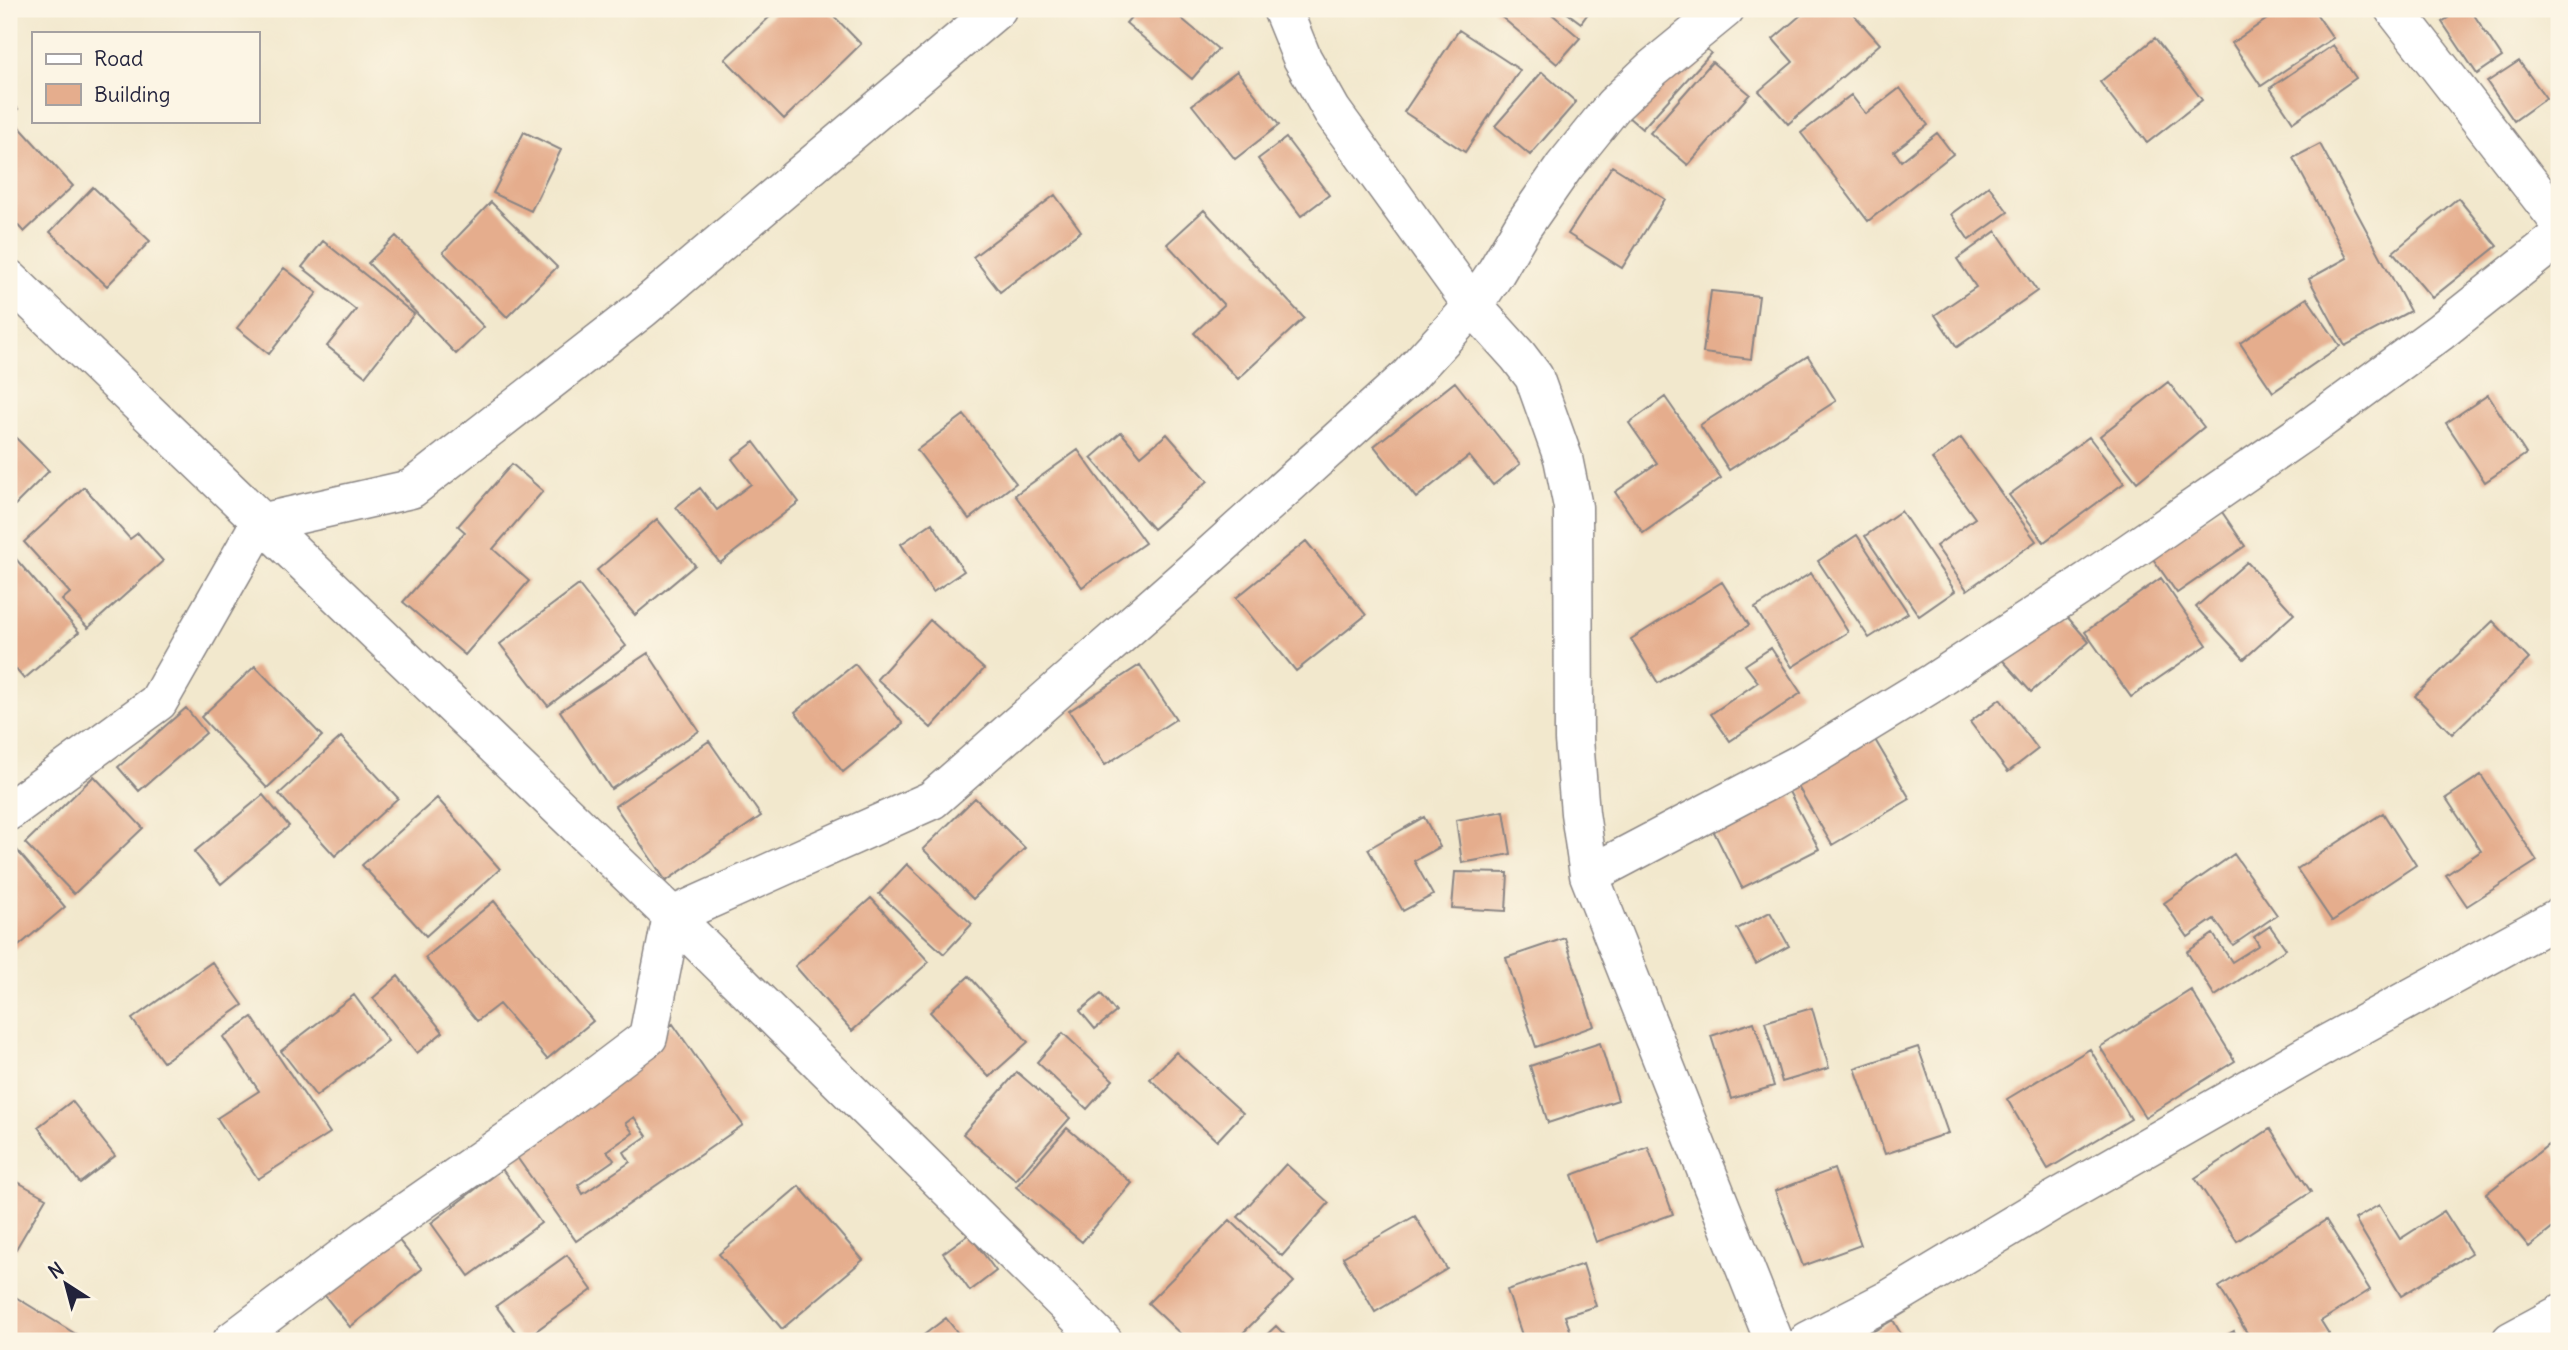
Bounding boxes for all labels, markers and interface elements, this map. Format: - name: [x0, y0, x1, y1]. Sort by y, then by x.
- legend: [32, 32, 259, 122]
- text: Road: [94, 45, 143, 72]
- text: Building: [94, 81, 170, 108]
- north arrow: [32, 1248, 102, 1318]
- text: N: [44, 1257, 68, 1284]

